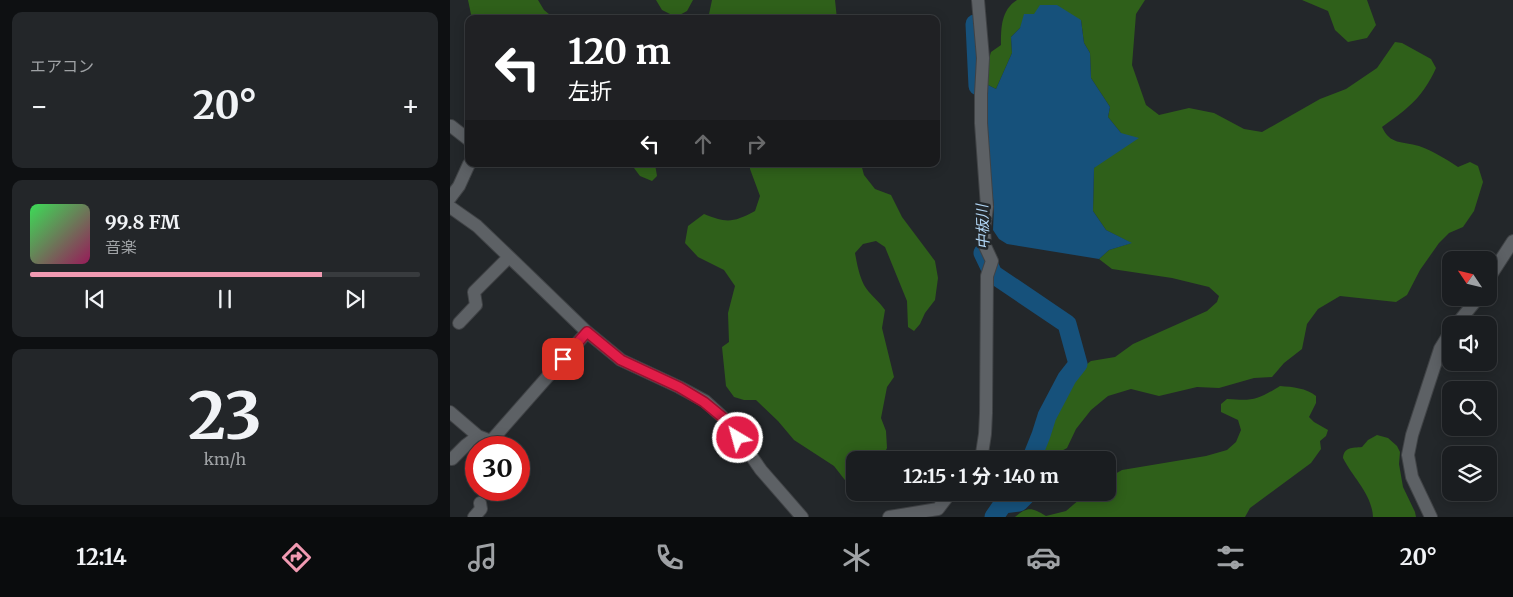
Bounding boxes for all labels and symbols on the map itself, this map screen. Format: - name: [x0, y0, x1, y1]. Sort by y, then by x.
- water label: 中板川: [972, 202, 993, 250]
- north arrow: [1442, 251, 1498, 306]
- pin: [542, 338, 584, 380]
- position arrow: [711, 411, 763, 463]
- speed limit sign: 30: [465, 436, 530, 501]

